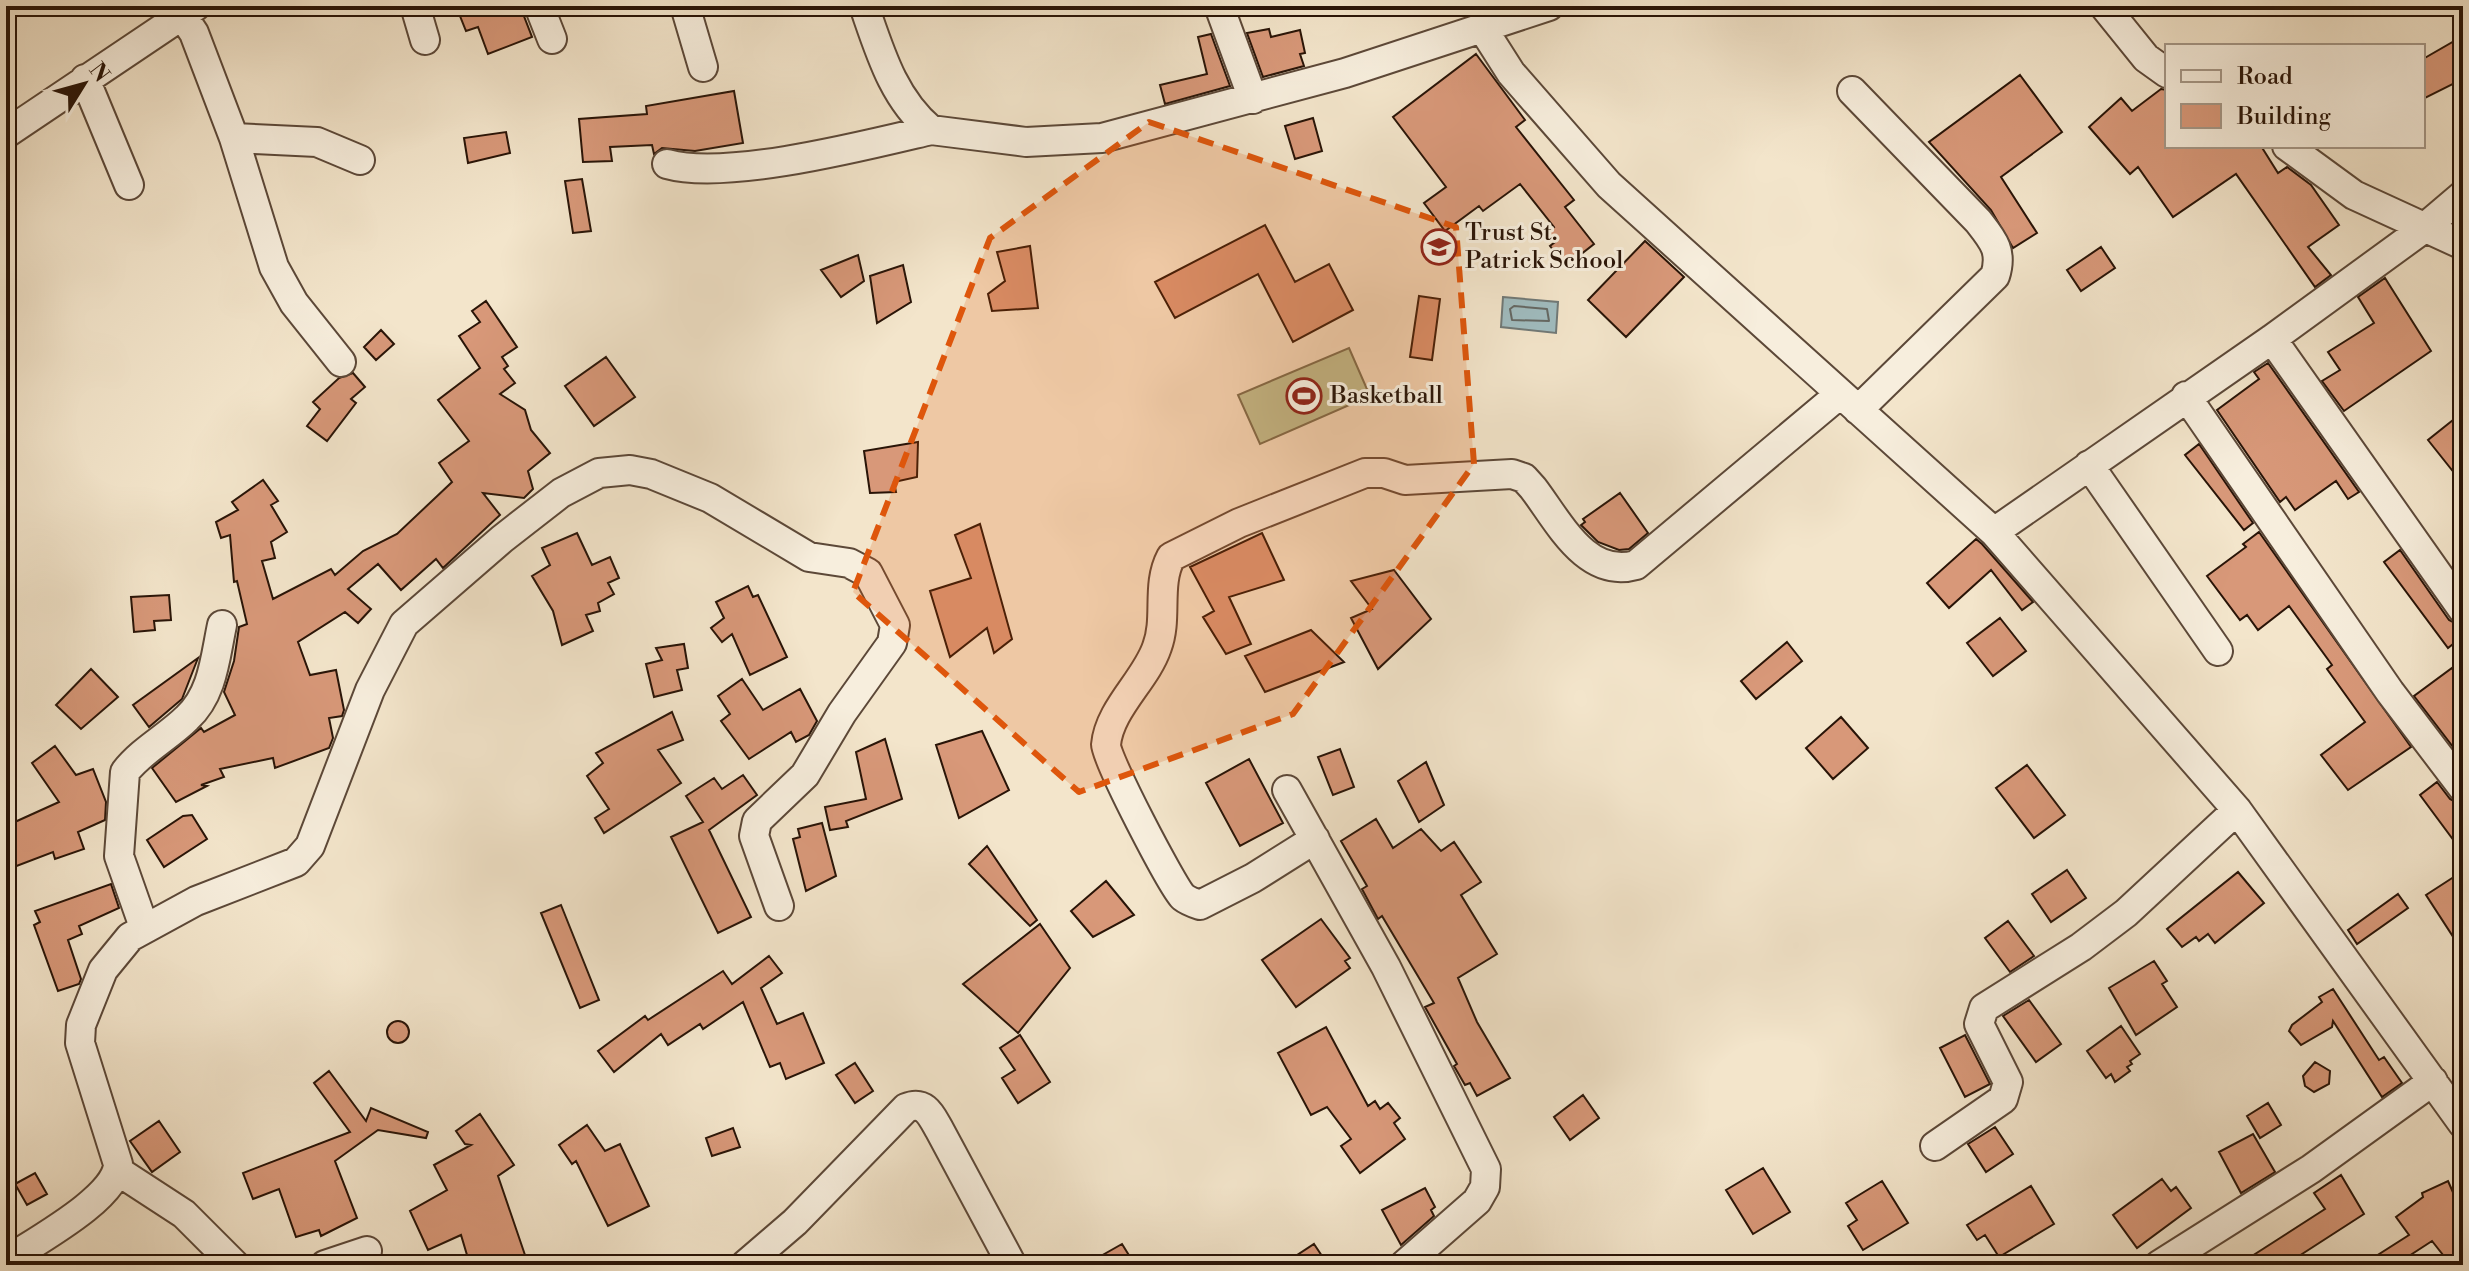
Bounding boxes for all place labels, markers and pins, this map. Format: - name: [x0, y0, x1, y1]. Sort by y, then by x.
- place label: Trust St. Patrick School: [1465, 218, 1623, 276]
- school or university icon: Trust St. Patrick School: [1420, 228, 1458, 266]
- sports icon: Basketball: [1285, 377, 1323, 415]
- place label: Basketball: [1329, 381, 1443, 411]

